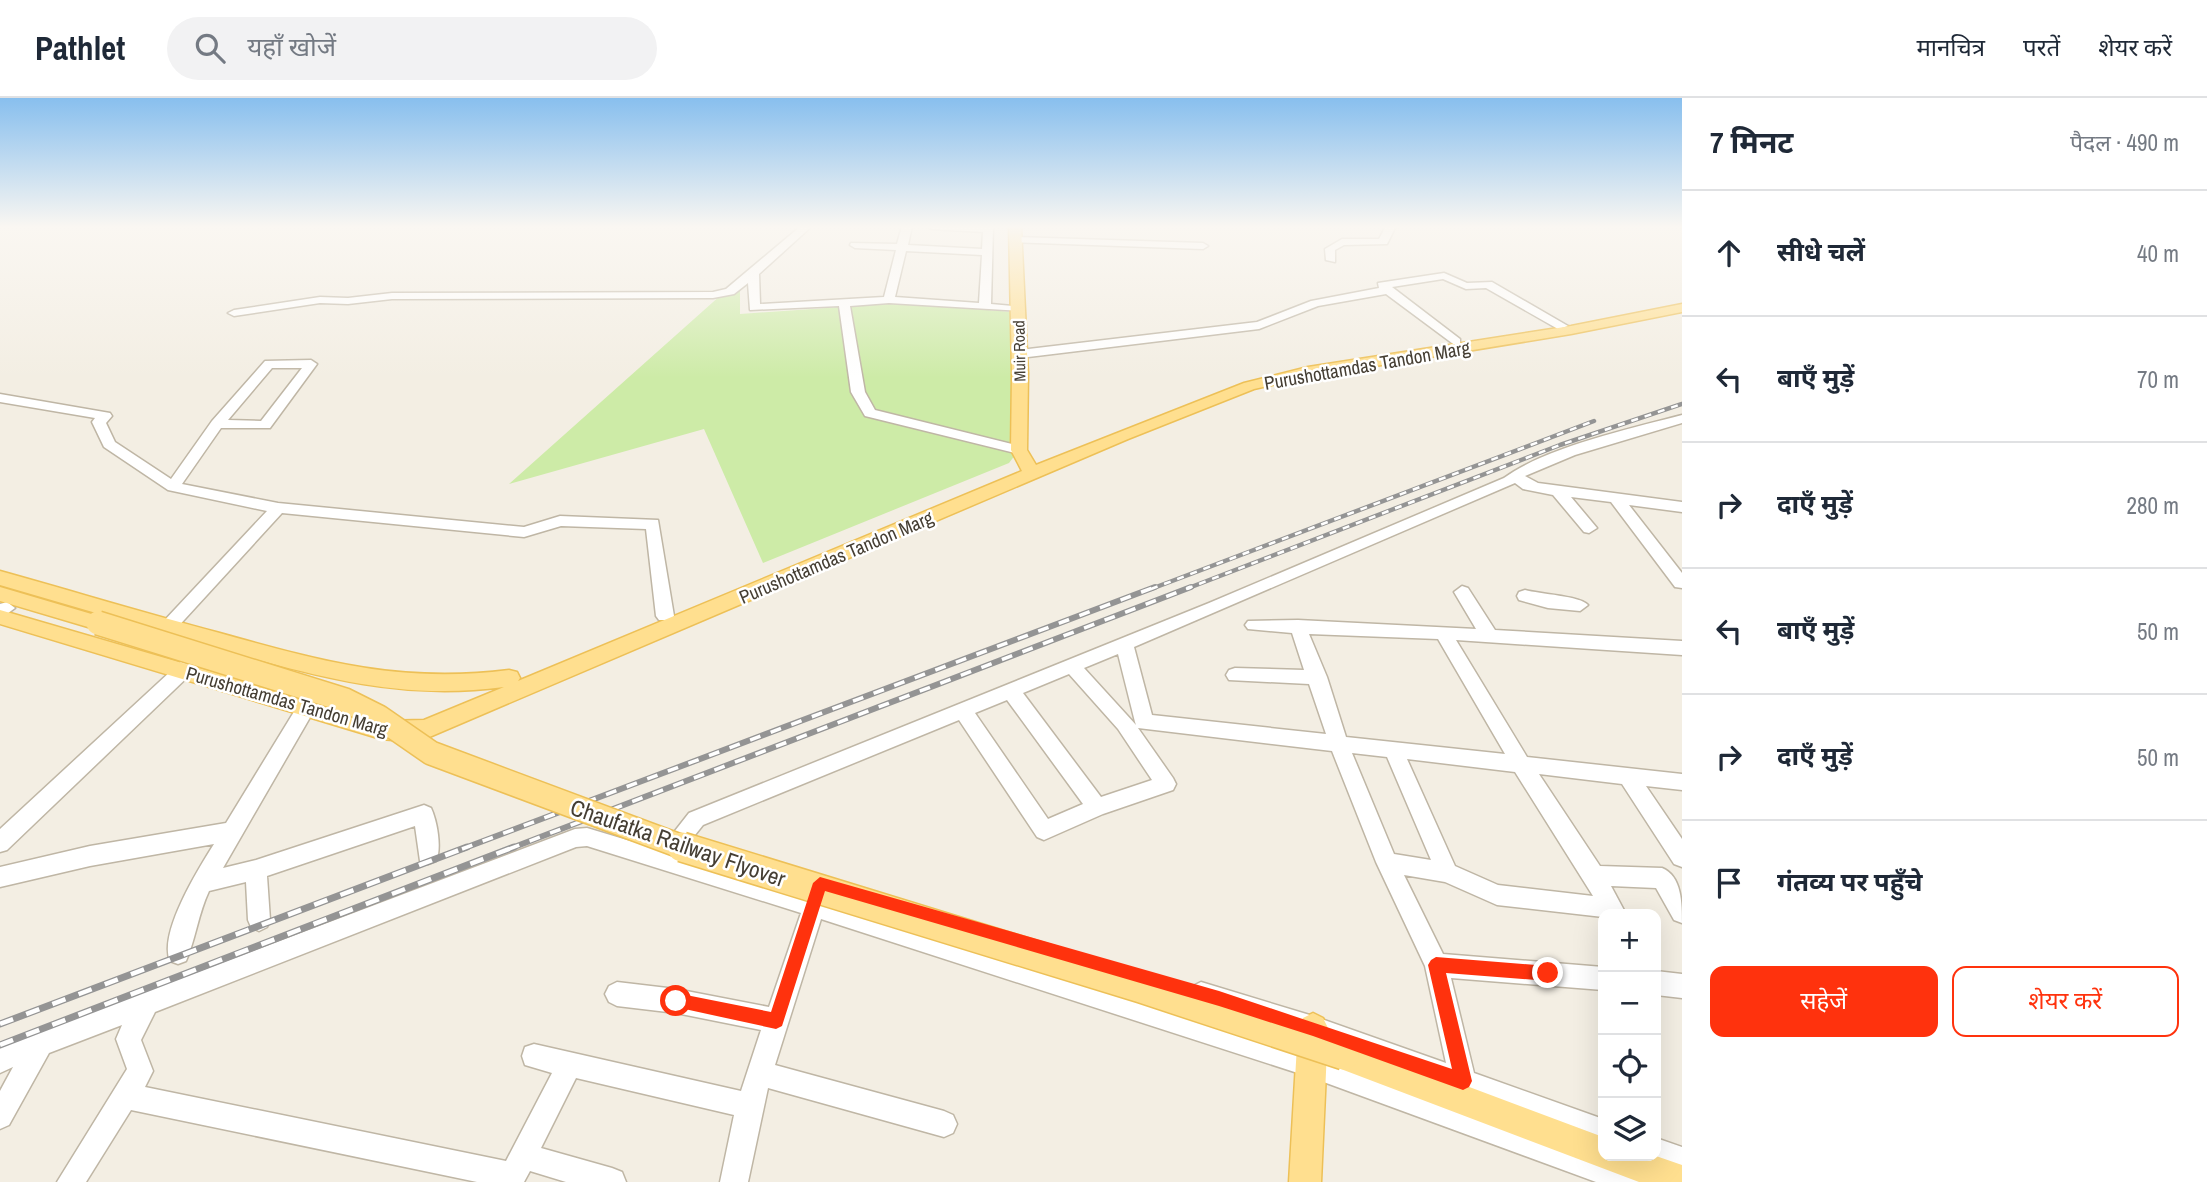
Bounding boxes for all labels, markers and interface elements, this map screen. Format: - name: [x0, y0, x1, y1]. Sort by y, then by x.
- search box: [167, 17, 657, 80]
- text: Pathlet: [35, 26, 125, 70]
- icon: search: [191, 29, 229, 67]
- text: यहाँ खोजें: [247, 29, 336, 64]
- text: मानचित्र: [1916, 31, 1985, 63]
- text: परतें: [2023, 31, 2060, 63]
- text: शेयर करें: [2098, 31, 2172, 63]
- text: 7 मिनट: [1710, 122, 1794, 162]
- text: पैदल · 490 m: [2070, 127, 2179, 158]
- icon: ahead: [1710, 234, 1748, 272]
- text: सीधे चलें: [1777, 234, 1865, 269]
- text: 40 m: [2137, 238, 2179, 269]
- street label: Muir Road: [1007, 320, 1031, 382]
- street label: Purushottamdas Tandon Marg: [1262, 334, 1472, 396]
- icon: left: [1710, 360, 1748, 398]
- text: बाएँ मुड़ें: [1777, 360, 1854, 395]
- text: 70 m: [2137, 364, 2179, 395]
- icon: right: [1710, 486, 1748, 524]
- text: दाएँ मुड़ें: [1777, 486, 1853, 521]
- text: 280 m: [2127, 490, 2179, 521]
- street label: Purushottamdas Tandon Marg: [735, 504, 937, 610]
- icon: left: [1710, 612, 1748, 650]
- text: बाएँ मुड़ें: [1777, 612, 1854, 647]
- text: 50 m: [2137, 616, 2179, 647]
- street label: Purushottamdas Tandon Marg: [183, 660, 391, 742]
- icon: right: [1710, 738, 1748, 776]
- text: दाएँ मुड़ें: [1777, 738, 1853, 773]
- text: 50 m: [2137, 742, 2179, 773]
- street label: Chaufatka Railway Flyover: [567, 791, 790, 894]
- icon: arrive: [1710, 864, 1748, 902]
- text: गंतव्य पर पहुँचे: [1777, 864, 1923, 899]
- map controls: [1598, 909, 1661, 1161]
- button: +: [1598, 909, 1661, 972]
- route end: [1532, 957, 1563, 988]
- button: सहेजें: [1710, 966, 1938, 1037]
- button: शेयर करें: [1952, 966, 2179, 1037]
- button: −: [1598, 972, 1661, 1035]
- route start: [660, 985, 691, 1016]
- button: locate: [1598, 1035, 1661, 1098]
- button: layers: [1598, 1098, 1661, 1161]

